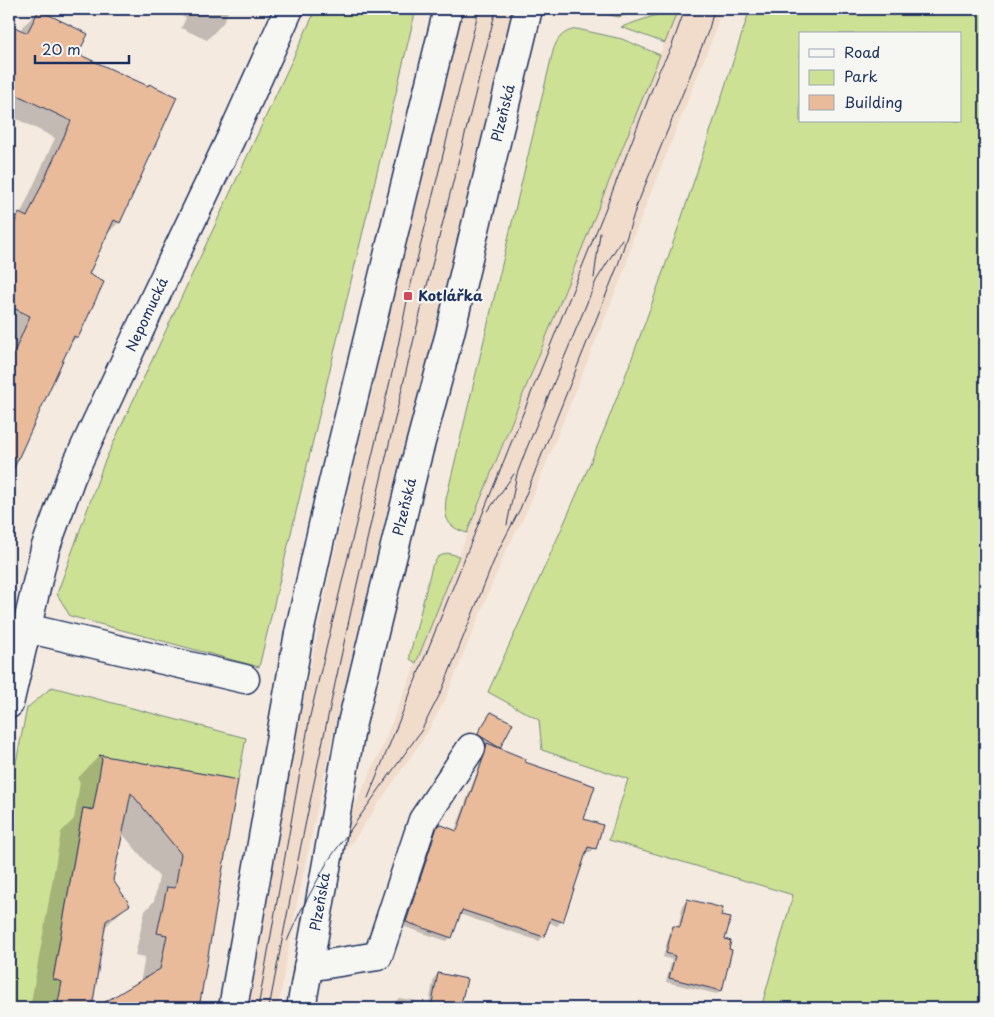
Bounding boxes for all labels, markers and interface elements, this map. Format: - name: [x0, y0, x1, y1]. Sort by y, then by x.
- scale bar: [35, 32, 129, 64]
- legend: [799, 32, 962, 122]
- text: 20 m: [42, 37, 81, 60]
- text: Road: [844, 40, 880, 63]
- text: Park: [844, 64, 878, 87]
- street label: Plzeňská: [485, 82, 520, 144]
- text: Building: [844, 90, 903, 113]
- street label: Nepomucká: [120, 273, 173, 355]
- place label: Kotlářka: [418, 285, 483, 306]
- marker: Kotlářka: [402, 290, 414, 302]
- street label: Plzeňská: [387, 476, 421, 538]
- street label: Plzeňská: [304, 871, 335, 932]

